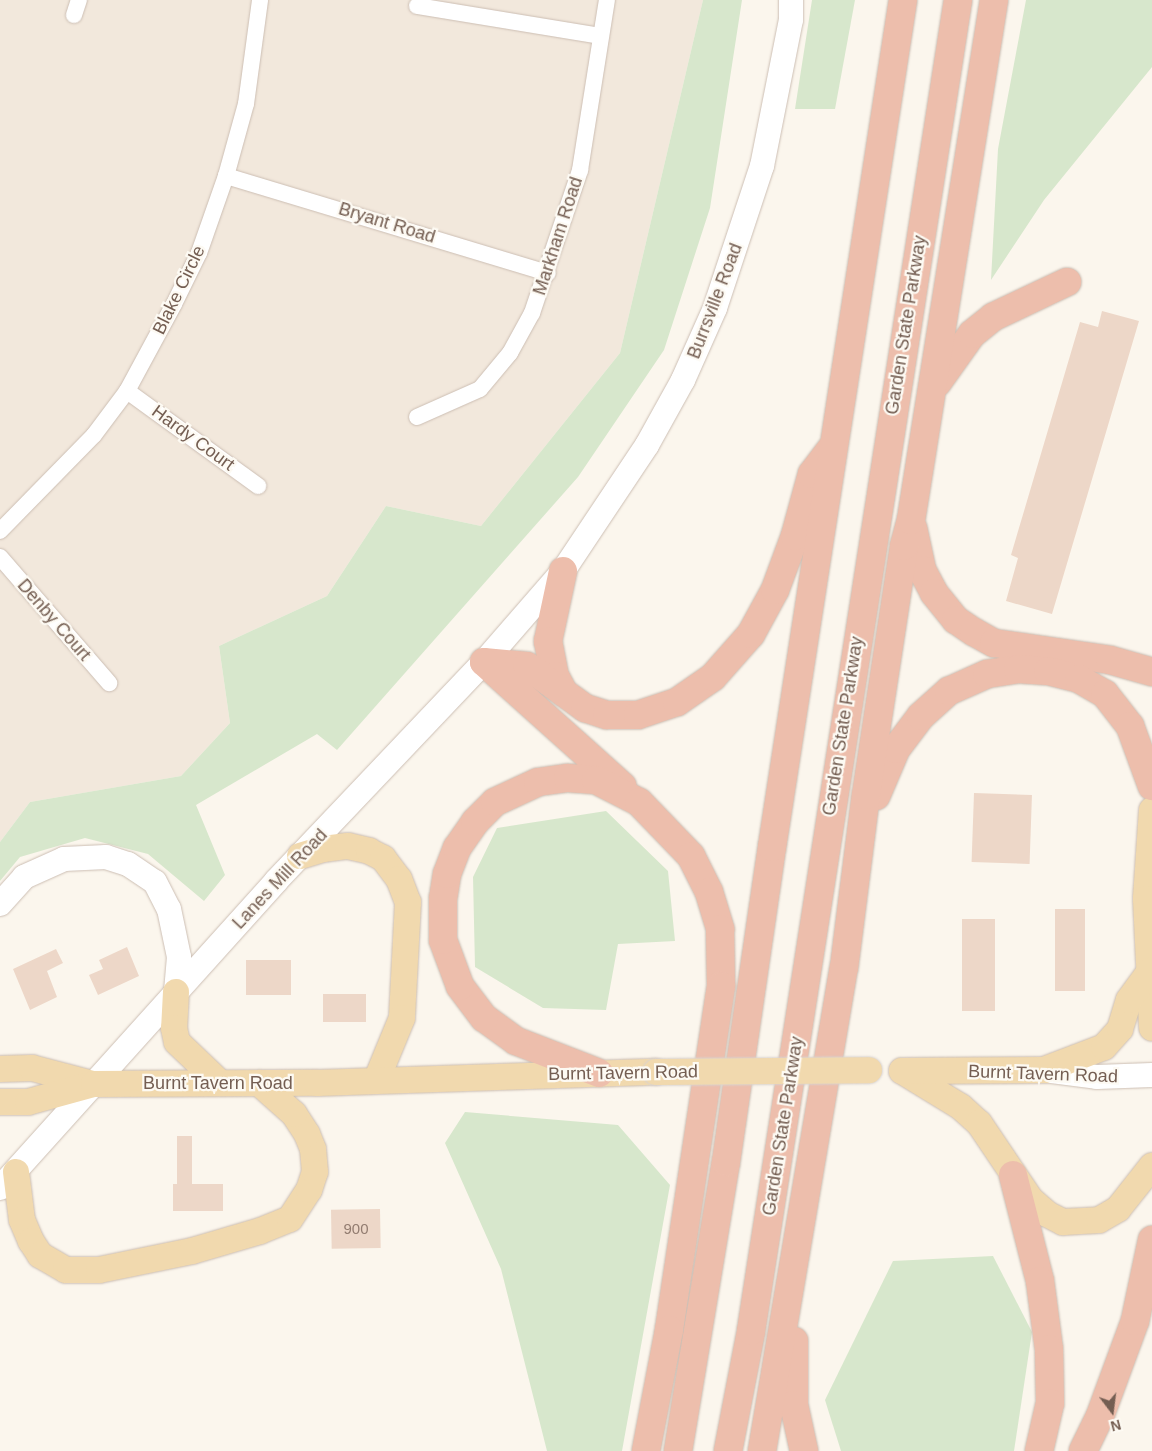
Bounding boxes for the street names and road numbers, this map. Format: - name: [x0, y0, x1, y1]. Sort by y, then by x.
- street label: Markham Road: [529, 174, 587, 298]
- street label: Bryant Road: [336, 198, 438, 248]
- street label: Garden State Parkway: [881, 234, 931, 416]
- street label: Burrsville Road: [683, 240, 747, 362]
- street label: Blake Circle: [148, 242, 210, 338]
- street label: Hardy Court: [147, 401, 239, 475]
- street label: Denby Court: [13, 575, 95, 665]
- street label: Garden State Parkway: [818, 635, 868, 817]
- street label: Lanes Mill Road: [228, 824, 332, 934]
- street label: Garden State Parkway: [758, 1035, 808, 1217]
- street label: Burnt Tavern Road: [548, 1061, 698, 1085]
- street label: Burnt Tavern Road: [968, 1061, 1118, 1087]
- street label: Burnt Tavern Road: [143, 1072, 293, 1094]

